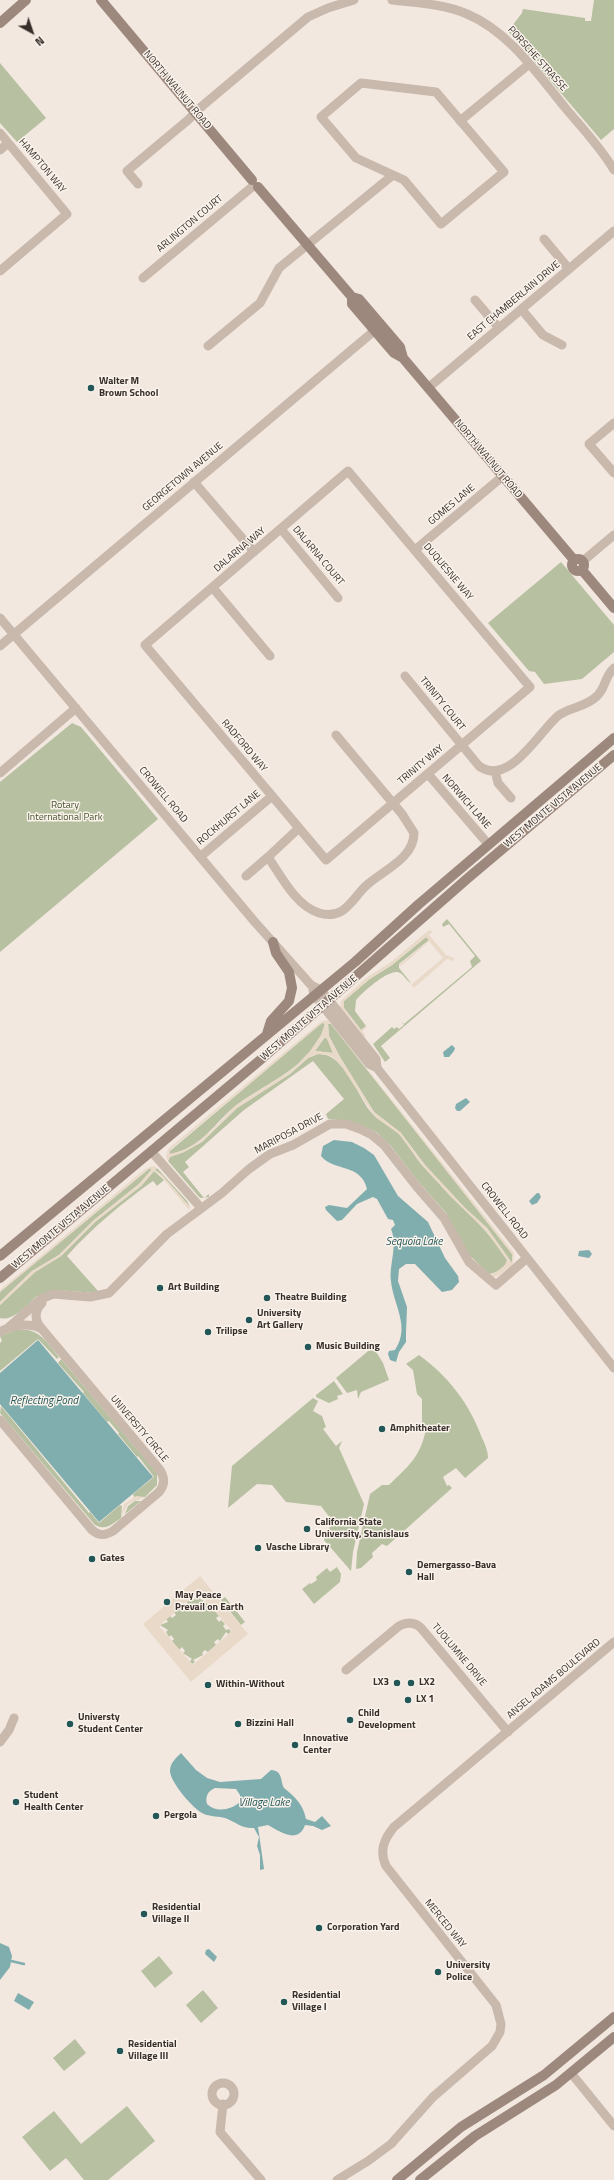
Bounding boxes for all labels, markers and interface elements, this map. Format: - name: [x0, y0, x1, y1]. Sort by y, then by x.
- north arrow: [12, 12, 52, 52]
- street label: PORSCHE STRASSE: [505, 24, 569, 94]
- text: N: [32, 33, 48, 50]
- street label: NORTH WALNUT ROAD: [141, 48, 213, 132]
- street label: HAMPTON WAY: [16, 136, 68, 196]
- street label: ARLINGTON COURT: [155, 193, 225, 255]
- street label: EAST CHAMBERLAIN DRIVE: [465, 259, 563, 343]
- place label: Walter M Brown School: [99, 376, 158, 400]
- marker: Walter M Brown School: [86, 383, 96, 393]
- street label: NORTH WALNUT ROAD: [452, 417, 524, 501]
- street label: GEORGETOWN AVENUE: [140, 440, 226, 514]
- street label: GOMES LANE: [426, 482, 478, 528]
- street label: DALARNA COURT: [290, 524, 346, 588]
- street label: DALARNA WAY: [212, 525, 268, 575]
- street label: DUQUESNE WAY: [421, 541, 475, 603]
- street label: TRINITY COURT: [417, 675, 467, 733]
- street label: RADFORD WAY: [219, 717, 269, 775]
- street label: TRINITY WAY: [396, 743, 446, 787]
- street label: WEST MONTE VISTA AVENUE: [501, 761, 605, 851]
- street label: CROWELL ROAD: [136, 765, 190, 825]
- street label: NORWICH LANE: [439, 772, 493, 832]
- street label: ROCKHURST LANE: [195, 788, 263, 848]
- park label: Rotary International Park: [27, 800, 103, 824]
- street label: WEST MONTE VISTA AVENUE: [258, 973, 360, 1063]
- street label: MARIPOSA DRIVE: [253, 1111, 325, 1157]
- street label: CROWELL ROAD: [478, 1180, 530, 1242]
- street label: WEST MONTE VISTA AVENUE: [9, 1182, 113, 1272]
- water label: Sequoia Lake: [385, 1235, 443, 1249]
- place label: Art Building: [168, 1282, 219, 1294]
- marker: Art Building: [155, 1283, 165, 1293]
- place label: Theatre Building: [275, 1292, 346, 1304]
- marker: Theatre Building: [262, 1293, 272, 1303]
- place label: University Art Gallery: [257, 1308, 303, 1332]
- marker: University Art Gallery: [244, 1315, 254, 1325]
- place label: Trilipse: [216, 1326, 248, 1338]
- marker: Trilipse: [203, 1327, 213, 1337]
- place label: Music Building: [316, 1341, 380, 1353]
- marker: Music Building: [303, 1342, 313, 1352]
- street label: UNIVERSITY CIRCLE: [107, 1393, 171, 1465]
- water label: Reflecting Pond: [10, 1394, 78, 1408]
- place label: Amphitheater: [390, 1423, 450, 1435]
- marker: Amphitheater: [377, 1424, 387, 1434]
- place label: California State University, Stanislaus: [315, 1517, 409, 1540]
- marker: California State University, Stanislaus: [302, 1524, 312, 1534]
- place label: Vasche Library: [266, 1542, 329, 1554]
- marker: Vasche Library: [253, 1543, 263, 1553]
- place label: Gates: [100, 1553, 125, 1565]
- marker: Gates: [87, 1554, 97, 1564]
- place label: Demergasso-Bava Hall: [417, 1560, 496, 1584]
- marker: Demergasso-Bava Hall: [404, 1567, 414, 1577]
- place label: May Peace Prevail on Earth: [175, 1590, 244, 1614]
- marker: May Peace Prevail on Earth: [162, 1597, 172, 1607]
- street label: TUOLUMNE DRIVE: [429, 1621, 489, 1689]
- street label: ANSEL ADAMS BOULEVARD: [505, 1636, 603, 1722]
- place label: LX3: [373, 1677, 389, 1689]
- place label: LX2: [419, 1677, 435, 1689]
- marker: LX3: [392, 1678, 402, 1688]
- marker: LX2: [406, 1678, 416, 1688]
- place label: Within-Without: [216, 1679, 285, 1691]
- marker: Within-Without: [203, 1680, 213, 1690]
- place label: LX 1: [416, 1694, 434, 1706]
- marker: LX 1: [403, 1695, 413, 1705]
- place label: Child Development: [358, 1708, 416, 1732]
- place label: Universty Student Center: [78, 1712, 143, 1736]
- marker: Child Development: [345, 1715, 355, 1725]
- place label: Bizzini Hall: [246, 1718, 294, 1730]
- marker: Universty Student Center: [65, 1719, 75, 1729]
- marker: Bizzini Hall: [233, 1719, 243, 1729]
- place label: Innovative Center: [303, 1733, 348, 1756]
- marker: Innovative Center: [290, 1740, 300, 1750]
- place label: Student Health Center: [24, 1790, 83, 1814]
- water label: Village Lake: [238, 1796, 290, 1810]
- marker: Student Health Center: [11, 1797, 21, 1807]
- place label: Pergola: [164, 1810, 197, 1822]
- marker: Pergola: [151, 1811, 161, 1821]
- street label: MERCED WAY: [422, 1897, 468, 1951]
- place label: Residential Village II: [152, 1902, 201, 1926]
- marker: Residential Village II: [139, 1909, 149, 1919]
- place label: Corporation Yard: [327, 1922, 400, 1934]
- marker: Corporation Yard: [314, 1923, 324, 1933]
- place label: University Police: [446, 1960, 490, 1984]
- marker: University Police: [433, 1967, 443, 1977]
- place label: Residential Village I: [292, 1990, 341, 2014]
- marker: Residential Village I: [279, 1997, 289, 2007]
- place label: Residential Village III: [128, 2039, 177, 2062]
- marker: Residential Village III: [115, 2046, 125, 2056]

